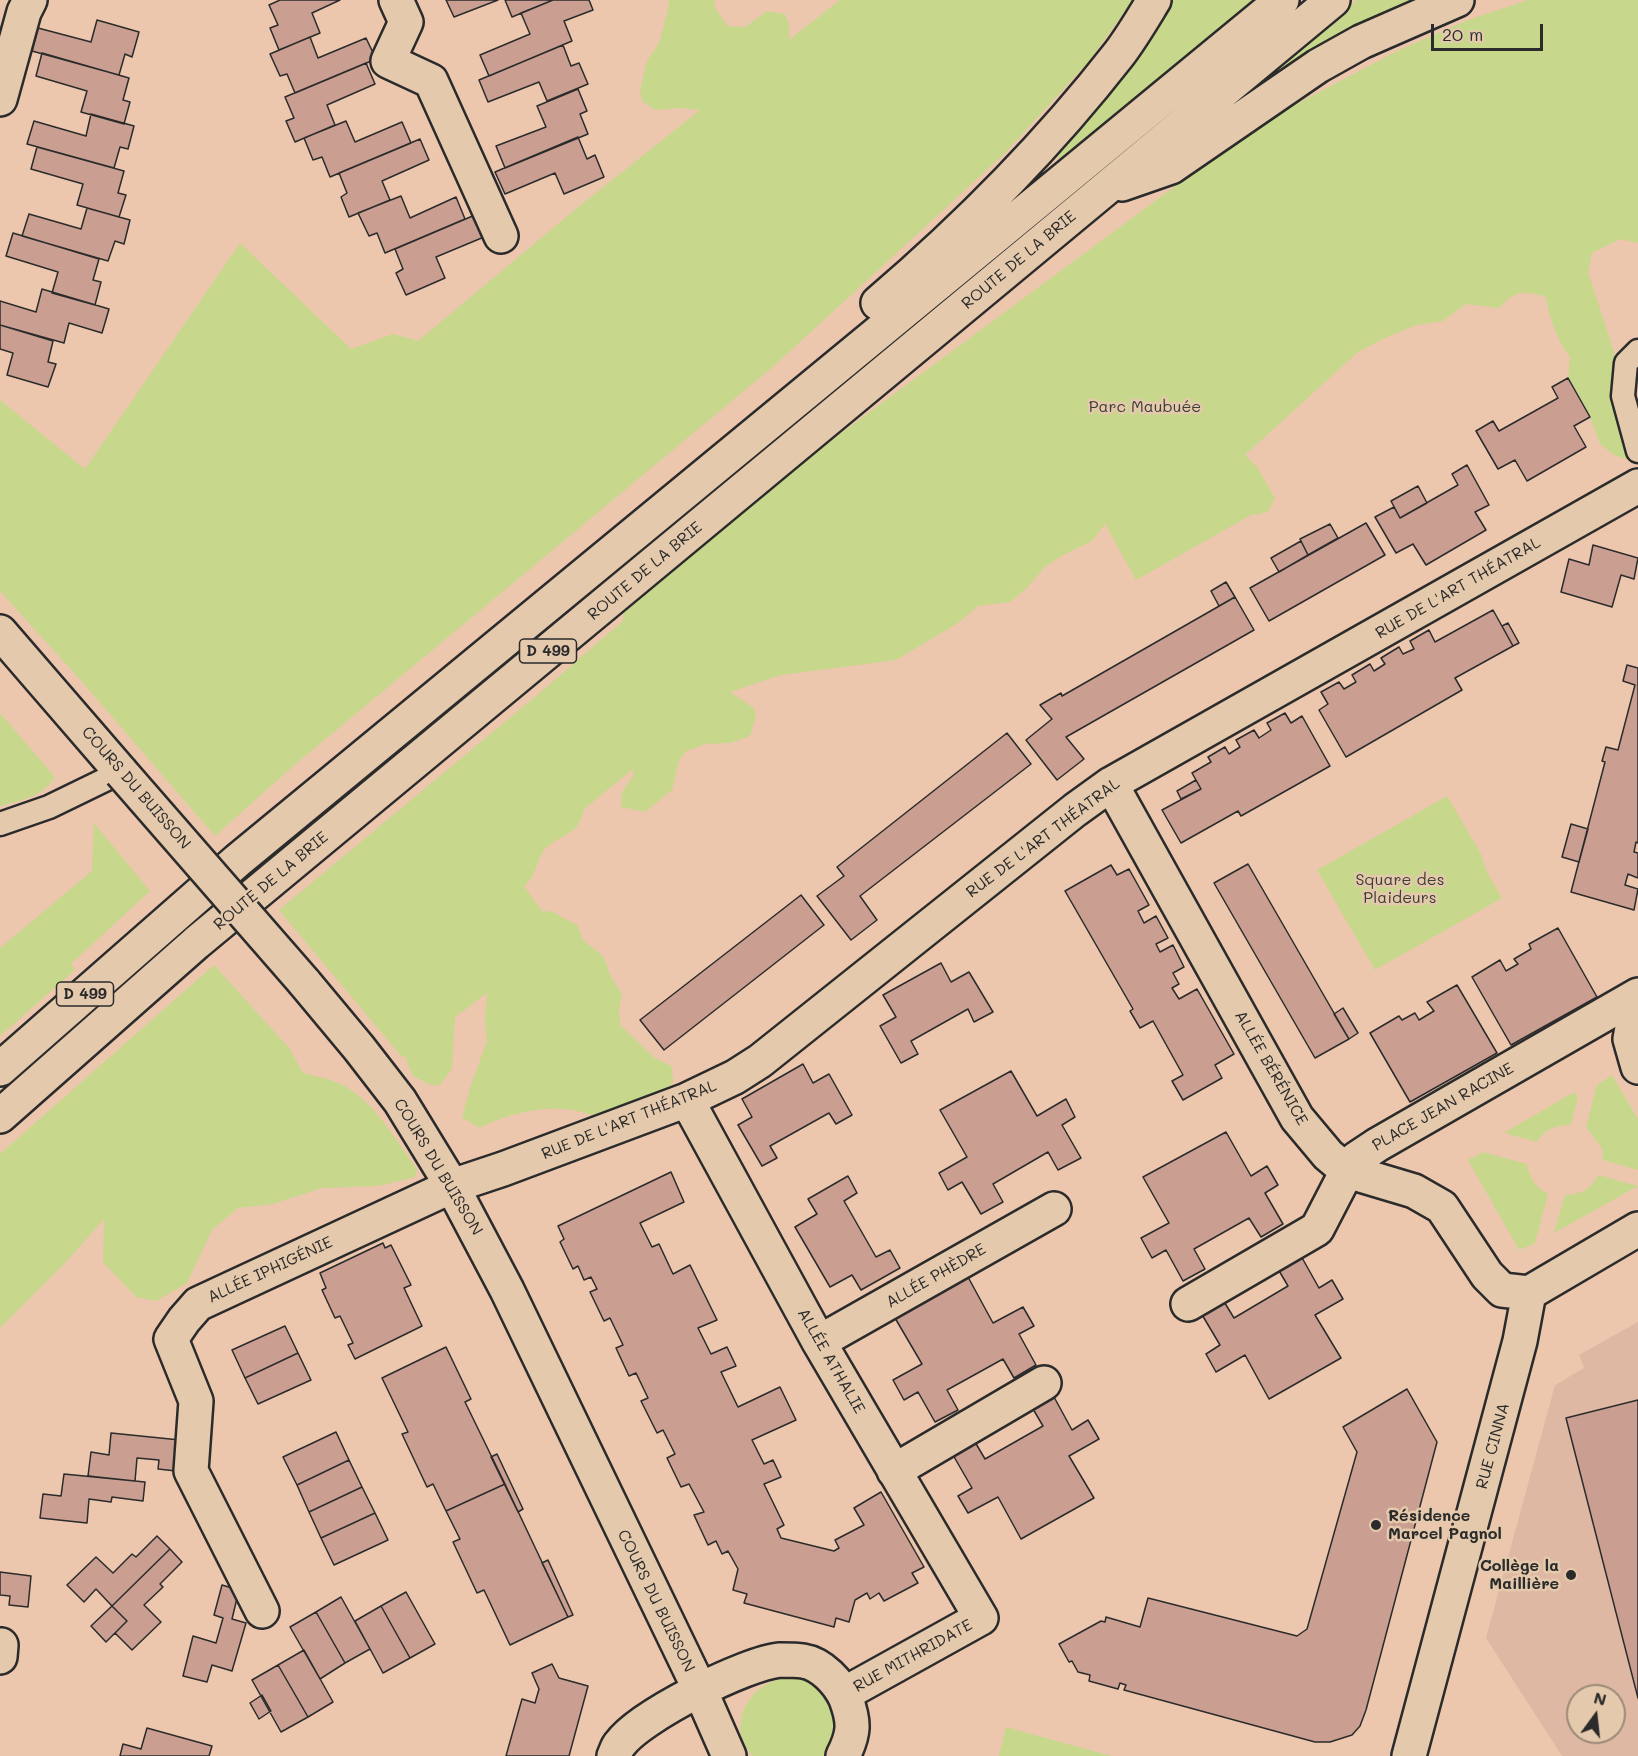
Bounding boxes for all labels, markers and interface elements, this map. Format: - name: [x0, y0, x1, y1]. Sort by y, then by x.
- scale bar: [1434, 12, 1546, 50]
- text: 20 m: [1442, 22, 1483, 46]
- street label: ROUTE DE LA BRIE: [958, 207, 1080, 313]
- park label: Parc Maubuée: [1089, 397, 1201, 417]
- street label: ROUTE DE LA BRIE: [584, 518, 706, 624]
- street label: RUE DE L'ART THÉATRAL: [1372, 533, 1544, 643]
- road number: D 499: [520, 639, 576, 663]
- street label: COURS DU BUISSON: [78, 723, 194, 853]
- street label: RUE DE L'ART THÉATRAL: [963, 774, 1123, 902]
- street label: ROUTE DE LA BRIE: [210, 828, 332, 934]
- park label: Square des Plaideurs: [1356, 870, 1444, 908]
- road number: D 499: [56, 982, 113, 1006]
- street label: ALLÉE BÉRÉNICE: [1230, 1007, 1312, 1129]
- street label: PLACE JEAN RACINE: [1369, 1059, 1517, 1155]
- street label: RUE DE L'ART THÉATRAL: [539, 1076, 719, 1164]
- street label: COURS DU BUISSON: [390, 1095, 486, 1239]
- street label: ALLÉE IPHIGÉNIE: [205, 1233, 335, 1307]
- street label: ALLÉE PHÈDRE: [883, 1240, 989, 1312]
- street label: ALLÉE ATHALIE: [793, 1305, 869, 1417]
- street label: RUE CINNA: [1472, 1401, 1514, 1491]
- place label: Résidence Marcel Pagnol: [1388, 1506, 1502, 1544]
- marker: Résidence Marcel Pagnol: [1369, 1518, 1383, 1532]
- street label: COURS DU BUISSON: [613, 1527, 699, 1675]
- place label: Collège la Maillière: [1480, 1556, 1559, 1594]
- marker: Collège la Maillière: [1564, 1568, 1578, 1582]
- street label: RUE MITHRIDATE: [850, 1615, 976, 1697]
- north arrow: [1566, 1684, 1626, 1744]
- text: N: [1592, 1686, 1609, 1710]

